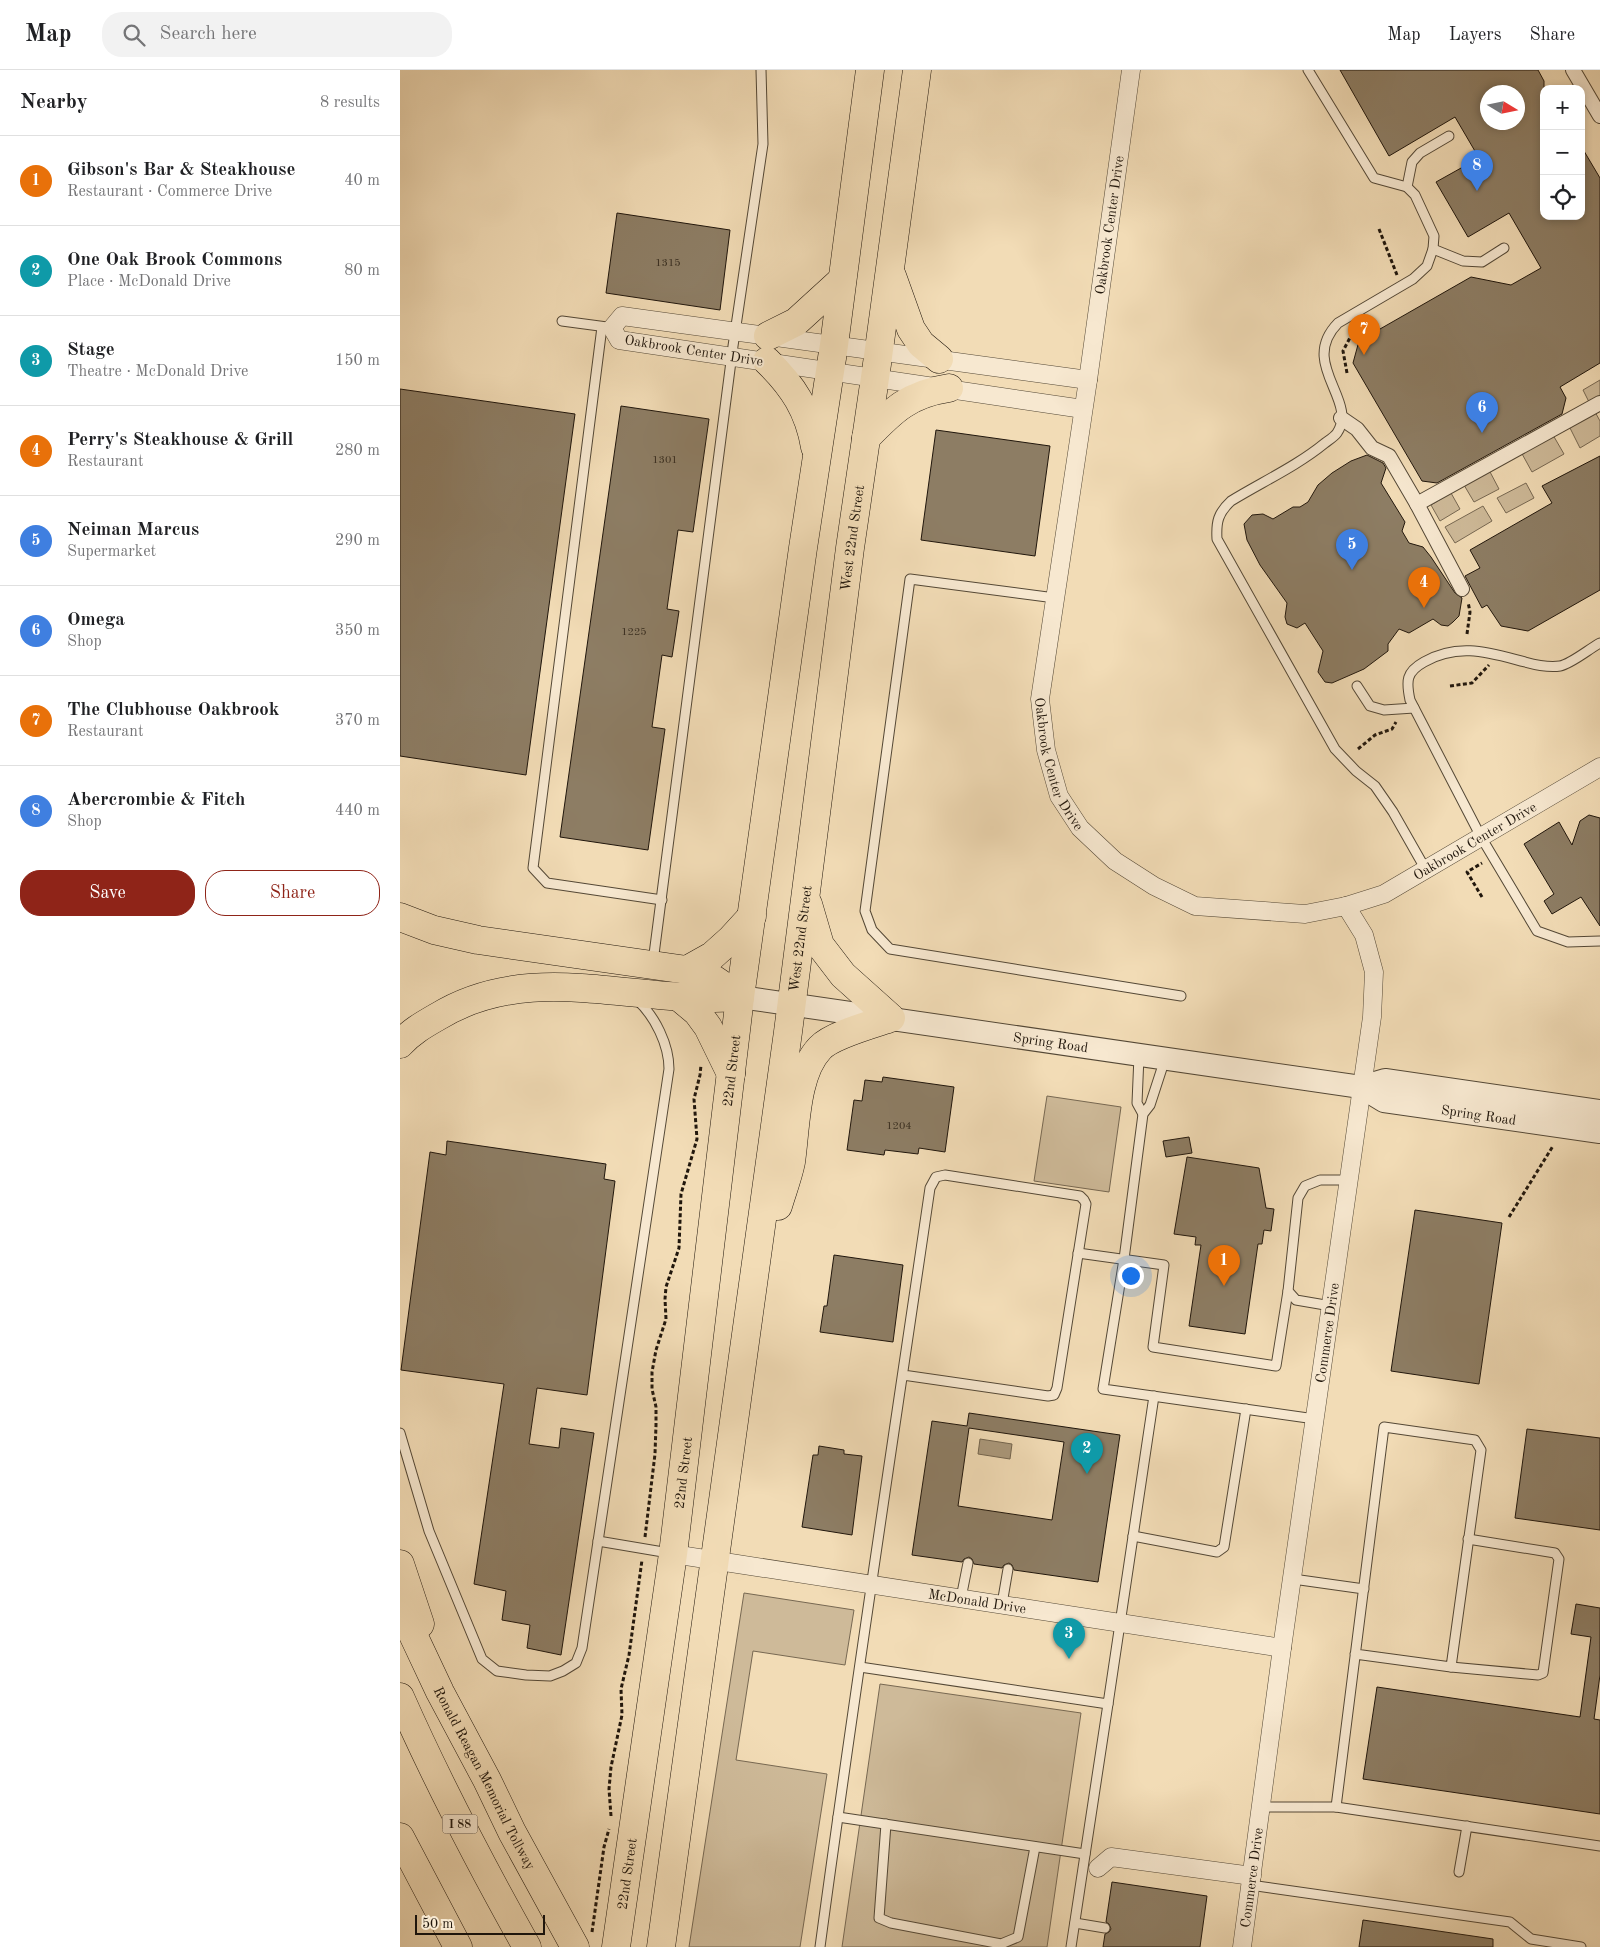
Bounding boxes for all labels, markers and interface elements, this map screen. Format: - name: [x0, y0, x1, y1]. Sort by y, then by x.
- search box: [102, 12, 452, 57]
- icon: search: [120, 21, 148, 49]
- text: Map: [25, 23, 72, 47]
- text: Search here: [160, 25, 257, 44]
- text: Map: [1387, 26, 1421, 44]
- text: Layers: [1449, 26, 1501, 44]
- text: Share: [1529, 26, 1575, 44]
- north arrow: [1480, 85, 1525, 130]
- map controls: [1540, 85, 1585, 220]
- button: +: [1540, 85, 1585, 130]
- text: Nearby: [20, 92, 88, 113]
- text: 8 results: [320, 95, 380, 111]
- button: −: [1540, 130, 1585, 175]
- pin: 8: [1461, 150, 1493, 191]
- street label: Oakbrook Center Drive: [1093, 155, 1127, 295]
- text: Gibson's Bar & Steakhouse: [67, 161, 295, 180]
- text: 1: [31, 173, 41, 189]
- text: 40 m: [344, 173, 380, 189]
- button: locate: [1540, 175, 1585, 220]
- text: Restaurant · Commerce Drive: [67, 184, 272, 200]
- text: One Oak Brook Commons: [67, 251, 282, 270]
- house number: 1315: [655, 258, 681, 269]
- text: 2: [31, 263, 41, 279]
- text: 80 m: [344, 263, 380, 279]
- text: Place · McDonald Drive: [67, 274, 231, 290]
- pin: 7: [1348, 314, 1380, 355]
- street label: Oakbrook Center Drive: [624, 333, 764, 369]
- text: Stage: [67, 341, 115, 360]
- text: 3: [31, 353, 41, 369]
- text: 150 m: [335, 353, 380, 369]
- text: Theatre · McDonald Drive: [67, 364, 248, 380]
- pin: 6: [1466, 392, 1498, 433]
- text: Perry's Steakhouse & Grill: [67, 431, 293, 450]
- text: 4: [31, 443, 41, 459]
- text: 280 m: [335, 443, 380, 459]
- text: Restaurant: [67, 454, 144, 470]
- house number: 1301: [652, 455, 678, 466]
- street label: West 22nd Street: [839, 484, 867, 592]
- text: Neiman Marcus: [67, 521, 199, 540]
- pin: 5: [1336, 529, 1368, 570]
- text: 5: [31, 533, 41, 549]
- text: 290 m: [335, 533, 380, 549]
- text: Supermarket: [67, 544, 156, 560]
- pin: 4: [1408, 567, 1440, 608]
- text: Omega: [67, 611, 125, 630]
- text: 6: [31, 623, 41, 639]
- text: 350 m: [335, 623, 380, 639]
- house number: 1225: [621, 627, 647, 638]
- text: Shop: [67, 634, 102, 650]
- street label: Oakbrook Center Drive: [1032, 697, 1086, 833]
- text: The Clubhouse Oakbrook: [67, 701, 279, 720]
- text: 7: [31, 713, 41, 729]
- text: 370 m: [335, 713, 380, 729]
- text: Restaurant: [67, 724, 144, 740]
- text: Abercrombie & Fitch: [67, 791, 246, 810]
- street label: Oakbrook Center Drive: [1411, 800, 1539, 883]
- text: 8: [31, 803, 41, 819]
- text: 440 m: [335, 803, 380, 819]
- text: Shop: [67, 814, 102, 830]
- button: Save: [20, 870, 195, 916]
- button: Share: [205, 870, 380, 916]
- street label: West 22nd Street: [787, 885, 815, 993]
- street label: Spring Road: [1012, 1031, 1089, 1055]
- street label: 22nd Street: [721, 1034, 743, 1107]
- street label: Spring Road: [1440, 1103, 1517, 1128]
- house number: 1204: [886, 1121, 912, 1132]
- pin: 1: [1208, 1245, 1240, 1286]
- your location: [1118, 1263, 1144, 1289]
- street label: Commerce Drive: [1314, 1282, 1342, 1384]
- pin: 2: [1071, 1433, 1103, 1474]
- street label: 22nd Street: [673, 1436, 695, 1509]
- street label: McDonald Drive: [927, 1588, 1027, 1616]
- pin: 3: [1053, 1618, 1085, 1659]
- street label: Ronald Reagan Memorial Tollway: [431, 1685, 538, 1873]
- road number: I 88: [442, 1815, 478, 1834]
- street label: Commerce Drive: [1239, 1827, 1266, 1929]
- street label: 22nd Street: [616, 1837, 640, 1911]
- scale bar: [415, 1912, 545, 1935]
- text: 50 m: [422, 1917, 453, 1931]

